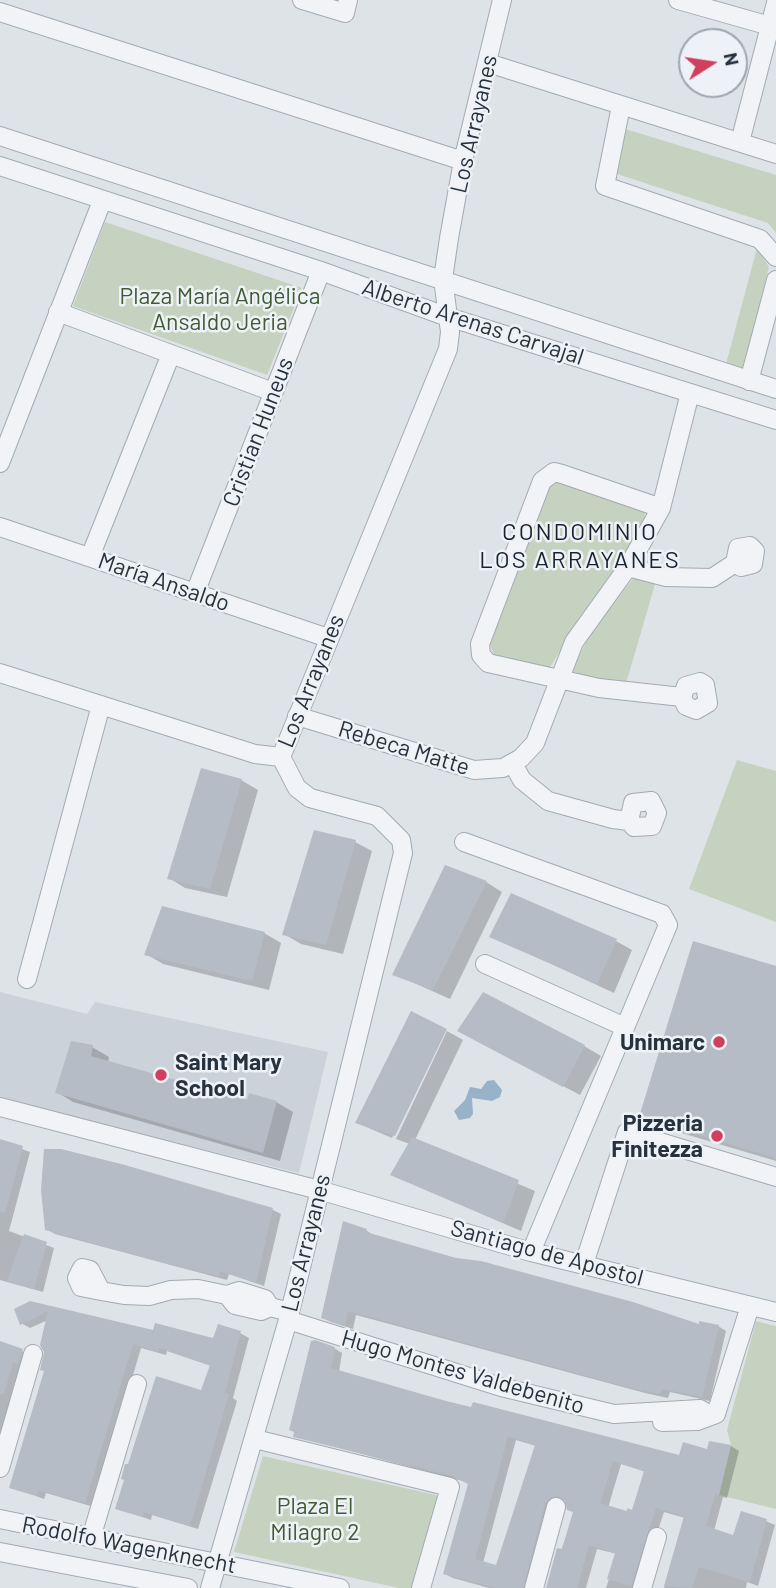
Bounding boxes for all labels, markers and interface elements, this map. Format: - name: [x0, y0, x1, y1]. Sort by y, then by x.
- north arrow: [678, 28, 748, 98]
- text: N: [720, 50, 745, 68]
- street label: Los Arrayanes: [445, 52, 503, 196]
- street label: Alberto Arenas Carvajal: [359, 273, 587, 371]
- park label: Plaza María Angélica Ansaldo Jeria: [120, 282, 320, 336]
- street label: Cristian Huneus: [217, 354, 299, 510]
- district label: CONDOMINIO LOS ARRAYANES: [481, 518, 679, 574]
- street label: María Ansaldo: [95, 547, 233, 617]
- street label: Los Arrayanes: [272, 610, 350, 752]
- street label: Rebeca Matte: [335, 715, 473, 781]
- place label: Unimarc: [620, 1028, 705, 1056]
- marker: Unimarc: [711, 1034, 727, 1050]
- place label: Saint Mary School: [175, 1048, 282, 1102]
- marker: Saint Mary School: [153, 1067, 169, 1083]
- place label: Pizzeria Finitezza: [611, 1109, 703, 1163]
- marker: Pizzeria Finitezza: [709, 1128, 725, 1144]
- street label: Los Arrayanes: [276, 1171, 336, 1315]
- street label: Santiago de Apostol: [448, 1214, 646, 1292]
- street label: Hugo Montes Valdebenito: [338, 1324, 588, 1420]
- park label: Plaza El Milagro 2: [270, 1492, 360, 1546]
- street label: Rodolfo Wagenknecht: [20, 1511, 238, 1579]

